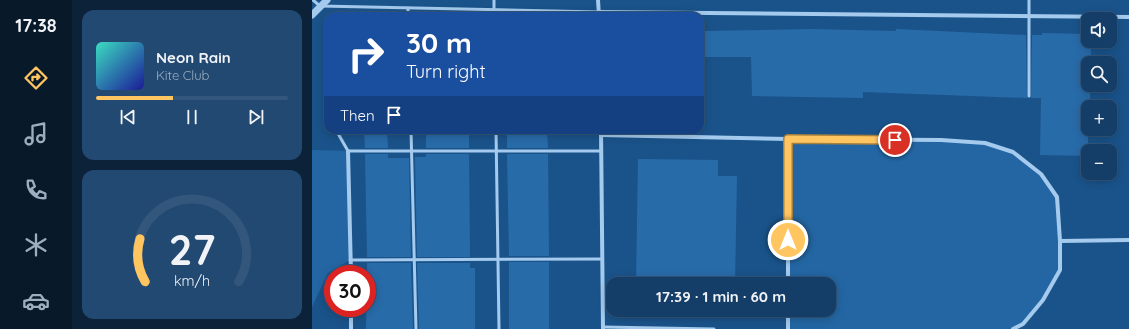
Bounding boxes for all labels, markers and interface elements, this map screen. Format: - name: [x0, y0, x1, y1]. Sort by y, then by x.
- map controls: [1081, 12, 1117, 180]
- button: sound: [1081, 12, 1117, 48]
- text: 17:38: [15, 14, 57, 37]
- text: 30 m: [406, 25, 472, 60]
- icon: right: [340, 28, 392, 80]
- text: Neon Rain: [156, 48, 231, 67]
- button: search: [1081, 56, 1117, 92]
- text: Turn right: [406, 60, 486, 83]
- icon: directions: [22, 64, 50, 92]
- text: Kite Club: [156, 67, 209, 83]
- button: +: [1081, 100, 1117, 136]
- icon: arrive: [383, 104, 405, 126]
- icon: previous: [117, 106, 139, 128]
- icon: pause: [181, 106, 203, 128]
- icon: next: [245, 106, 267, 128]
- text: Then: [340, 106, 375, 125]
- icon: music: [22, 120, 50, 148]
- pin: [878, 123, 912, 157]
- icon: arrive: [884, 129, 906, 151]
- button: −: [1081, 144, 1117, 180]
- icon: phone: [22, 176, 50, 204]
- position arrow: [767, 219, 809, 261]
- text: 27: [169, 223, 215, 275]
- icon: climate: [22, 231, 50, 259]
- speed limit sign: 30: [324, 265, 376, 317]
- text: km/h: [174, 272, 210, 290]
- icon: car: [22, 287, 50, 315]
- text: 17:39 · 1 min · 60 m: [656, 287, 786, 306]

